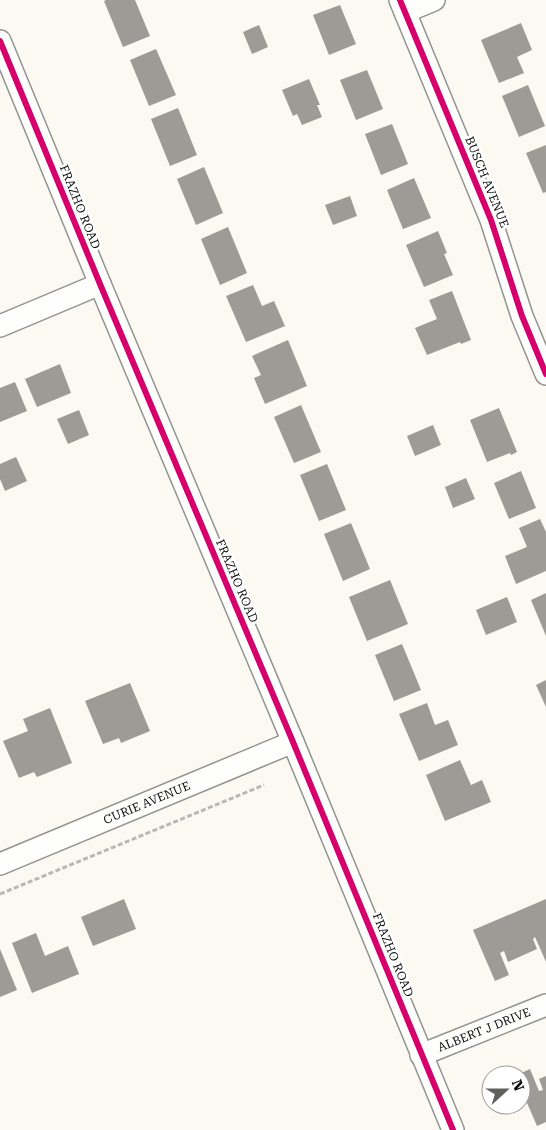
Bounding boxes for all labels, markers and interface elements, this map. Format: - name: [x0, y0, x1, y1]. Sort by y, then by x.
- street label: BUSCH AVENUE: [462, 134, 512, 230]
- street label: FRAZHO ROAD: [57, 163, 103, 251]
- street label: FRAZHO ROAD: [213, 537, 261, 625]
- street label: CURIE AVENUE: [101, 779, 192, 827]
- street label: FRAZHO ROAD: [370, 911, 416, 999]
- street label: ALBERT J DRIVE: [436, 1005, 533, 1055]
- north arrow: [481, 1065, 531, 1115]
- text: N: [509, 1077, 528, 1093]

